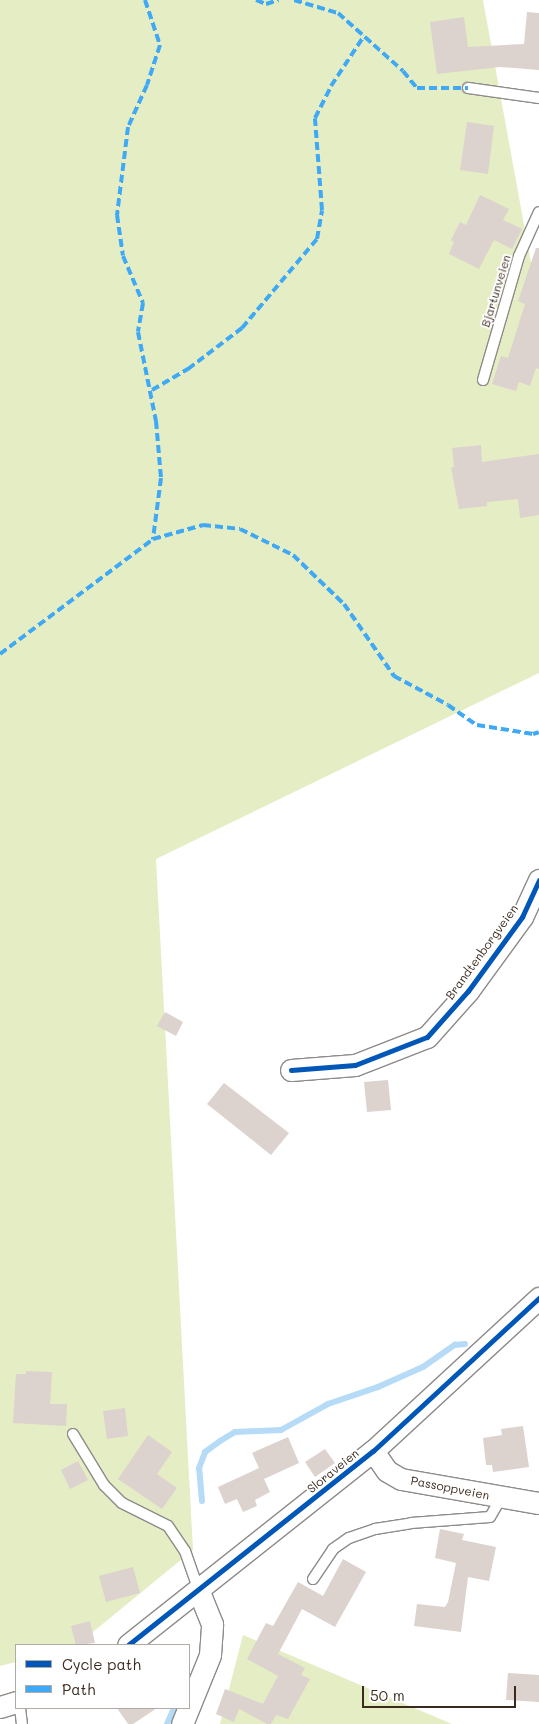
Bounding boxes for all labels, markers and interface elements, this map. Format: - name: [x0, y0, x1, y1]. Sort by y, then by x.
- street label: Bjartunveien: [478, 253, 514, 329]
- street label: Brandtenborgveien: [443, 902, 521, 1002]
- street label: Sloraveien: [304, 1446, 362, 1496]
- street label: Passoppveien: [409, 1473, 491, 1503]
- legend: [15, 1644, 190, 1709]
- text: Cycle path: [62, 1654, 141, 1674]
- scale bar: [364, 1676, 518, 1708]
- text: Path: [62, 1679, 96, 1699]
- text: 50 m: [370, 1685, 405, 1705]

